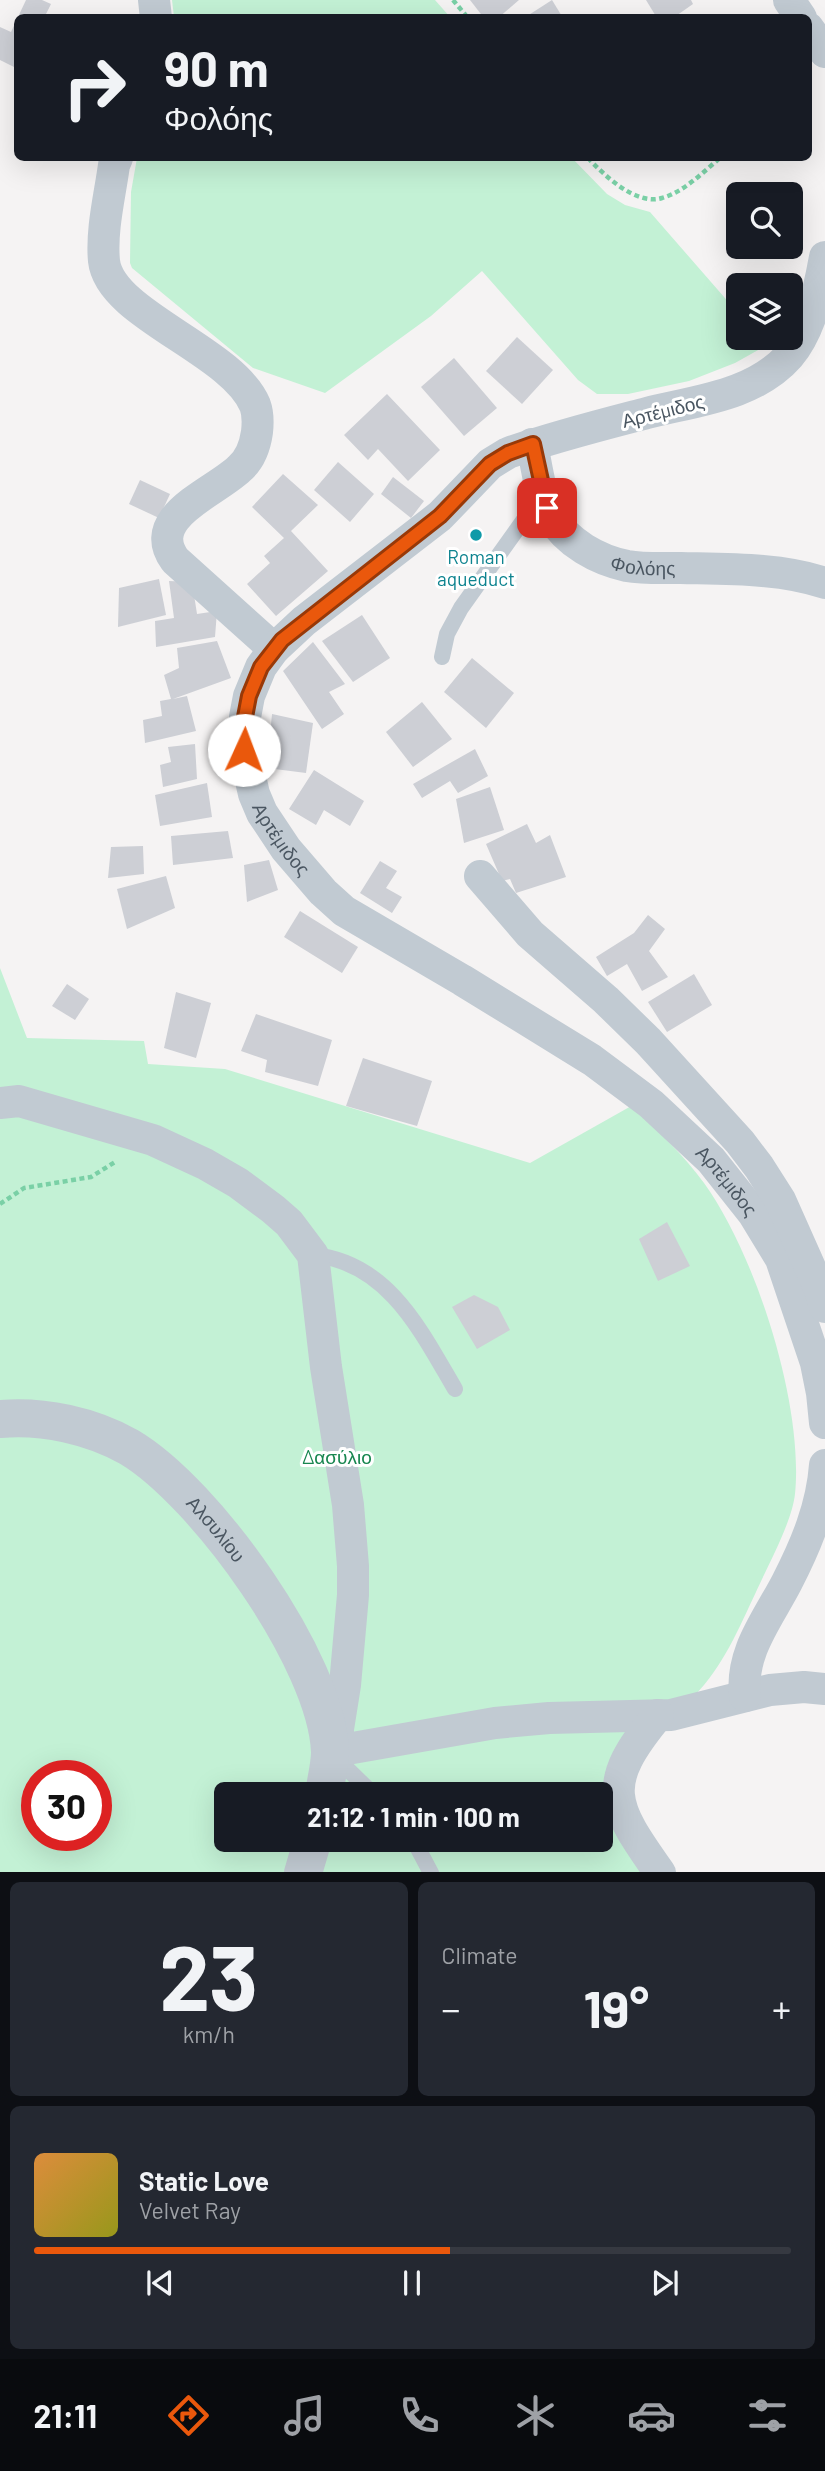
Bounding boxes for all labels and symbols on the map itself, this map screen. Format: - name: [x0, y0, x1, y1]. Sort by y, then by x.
- street label: Αρτέμιδος: [619, 389, 706, 432]
- pin: [517, 478, 577, 538]
- marker: Roman aqueduct: [468, 527, 484, 543]
- place label: Roman aqueduct: [437, 545, 515, 590]
- street label: Φολόης: [608, 550, 675, 579]
- position arrow: [207, 713, 281, 787]
- street label: Αρτέμιδος: [248, 799, 315, 880]
- street label: Αρτέμιδος: [692, 1140, 763, 1220]
- park label: Δασύλιο: [302, 1445, 372, 1468]
- street label: Αλσυλίου: [182, 1491, 250, 1566]
- speed limit sign: 30: [21, 1760, 112, 1851]

